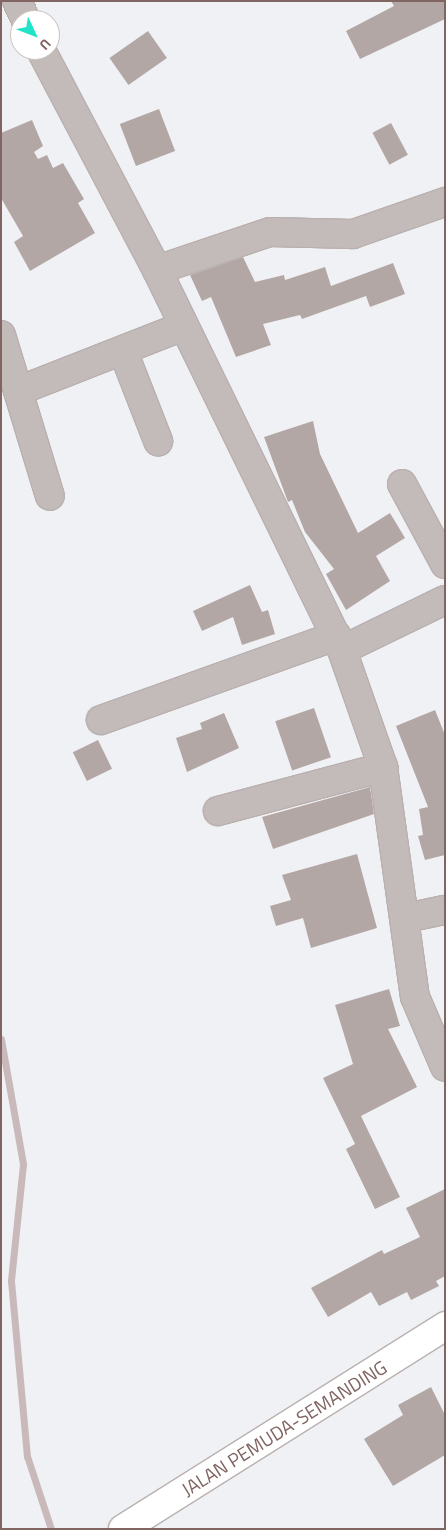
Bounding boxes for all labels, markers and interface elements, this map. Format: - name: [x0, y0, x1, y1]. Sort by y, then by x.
- north arrow: [10, 10, 60, 60]
- text: U: [35, 34, 56, 55]
- street label: JALAN PEMUDA-SEMANDING: [177, 1355, 391, 1501]

